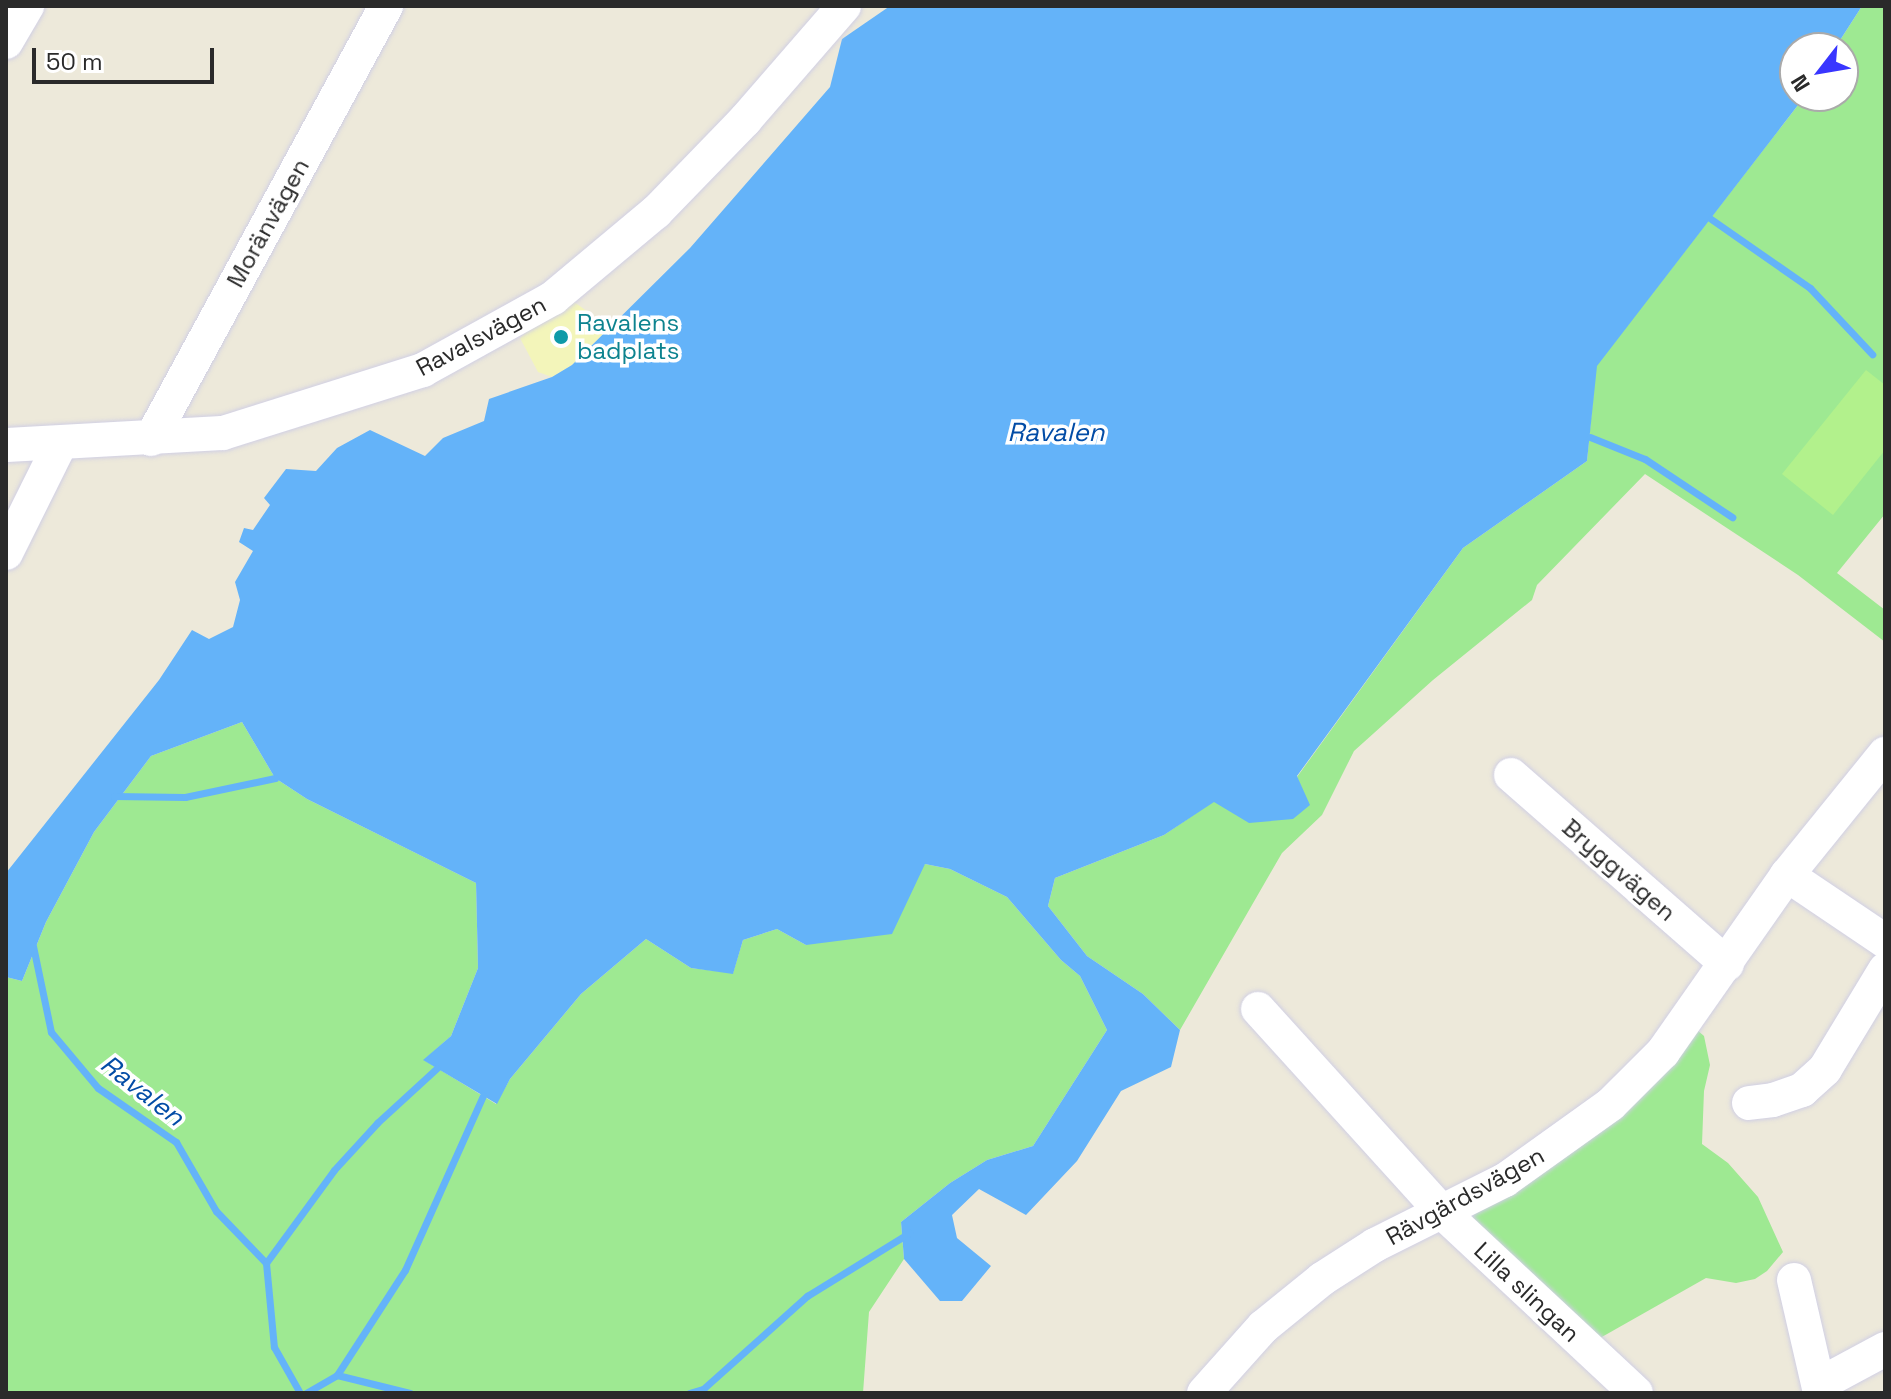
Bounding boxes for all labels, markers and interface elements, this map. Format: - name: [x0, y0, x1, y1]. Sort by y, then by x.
- scale bar: [36, 32, 218, 82]
- north arrow: [1779, 32, 1859, 112]
- text: 50 m: [46, 46, 103, 77]
- text: N: [1784, 70, 1816, 97]
- street label: Moränvägen: [221, 154, 315, 292]
- street label: Ravalsvägen: [411, 290, 551, 382]
- place label: Ravalens badplats: [577, 309, 679, 365]
- marker: Ravalens badplats: [552, 328, 570, 346]
- water label: Ravalen: [1008, 417, 1104, 449]
- street label: Bryggvägen: [1556, 813, 1682, 927]
- water label: Ravalen: [94, 1049, 190, 1133]
- street label: Rävgärdsvägen: [1381, 1141, 1549, 1251]
- street label: Lilla slingan: [1468, 1236, 1586, 1348]

